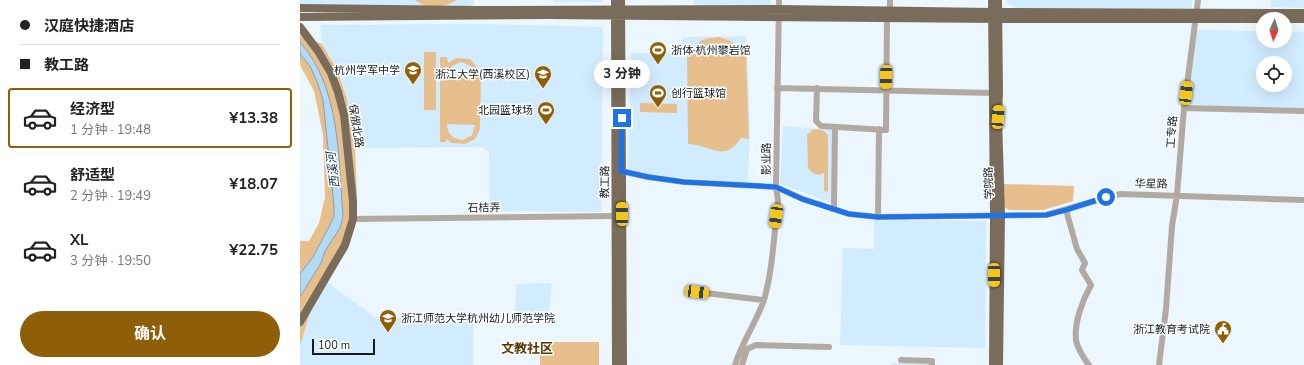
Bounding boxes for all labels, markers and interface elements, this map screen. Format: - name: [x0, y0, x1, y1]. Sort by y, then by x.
- north arrow: [1256, 12, 1292, 48]
- map controls: [1256, 12, 1292, 92]
- text: 汉庭快捷酒店: [44, 16, 134, 36]
- sports icon: 浙体·杭州攀岩馆: [648, 40, 668, 65]
- place label: 浙体·杭州攀岩馆: [671, 43, 751, 58]
- text: 教工路: [44, 55, 89, 75]
- button: locate: [1256, 56, 1292, 92]
- school or university icon: 杭州学军中学: [403, 60, 423, 85]
- callout: 3 分钟: [594, 60, 650, 88]
- place label: 杭州学军中学: [334, 63, 400, 78]
- school or university icon: 浙江大学(西溪校区): [533, 64, 553, 89]
- text: 3 分钟: [603, 65, 641, 83]
- car: [880, 65, 892, 89]
- place label: 浙江大学(西溪校区): [435, 67, 530, 82]
- car: [1179, 80, 1193, 106]
- sports icon: 创行篮球馆: [648, 83, 668, 108]
- place label: 创行篮球馆: [671, 86, 726, 101]
- text: 经济型: [70, 99, 115, 119]
- icon: car: [22, 100, 58, 136]
- sports icon: 北园篮球场: [536, 100, 556, 125]
- street label: 保俶北路: [345, 103, 367, 149]
- place label: 北园篮球场: [478, 103, 533, 118]
- car: [991, 105, 1005, 129]
- text: ¥13.38: [229, 108, 278, 128]
- route end: [613, 109, 631, 127]
- street label: 工专路: [1163, 115, 1181, 149]
- text: 1 分钟 · 19:48: [70, 121, 151, 139]
- street label: 影业路: [759, 143, 774, 176]
- water label: 西溪河: [323, 149, 343, 189]
- text: 舒适型: [70, 165, 115, 185]
- street label: 教工路: [597, 165, 613, 199]
- icon: car: [22, 166, 58, 202]
- street label: 学院路: [981, 166, 997, 200]
- text: ¥18.07: [229, 174, 278, 194]
- street label: 华星路: [1134, 176, 1168, 192]
- text: 2 分钟 · 19:49: [70, 187, 151, 205]
- route start: [1097, 188, 1115, 206]
- street label: 石桔弄: [467, 200, 501, 216]
- car: [616, 202, 628, 226]
- car: [768, 203, 784, 229]
- text: XL: [70, 230, 89, 250]
- icon: car: [22, 232, 58, 268]
- text: ¥22.75: [229, 240, 278, 260]
- text: 3 分钟 · 19:50: [70, 252, 151, 270]
- car: [988, 263, 1000, 287]
- car: [684, 285, 710, 299]
- school or university icon: 浙江师范大学杭州幼儿师范学院: [378, 308, 398, 333]
- button: 确认: [20, 311, 280, 357]
- place label: 浙江师范大学杭州幼儿师范学院: [401, 311, 555, 326]
- public building icon: 浙江教育考试院: [1213, 319, 1233, 344]
- place label: 浙江教育考试院: [1133, 322, 1210, 337]
- scale bar: [312, 337, 375, 356]
- text: 100 m: [318, 338, 350, 353]
- district label: 文教社区: [501, 340, 553, 358]

